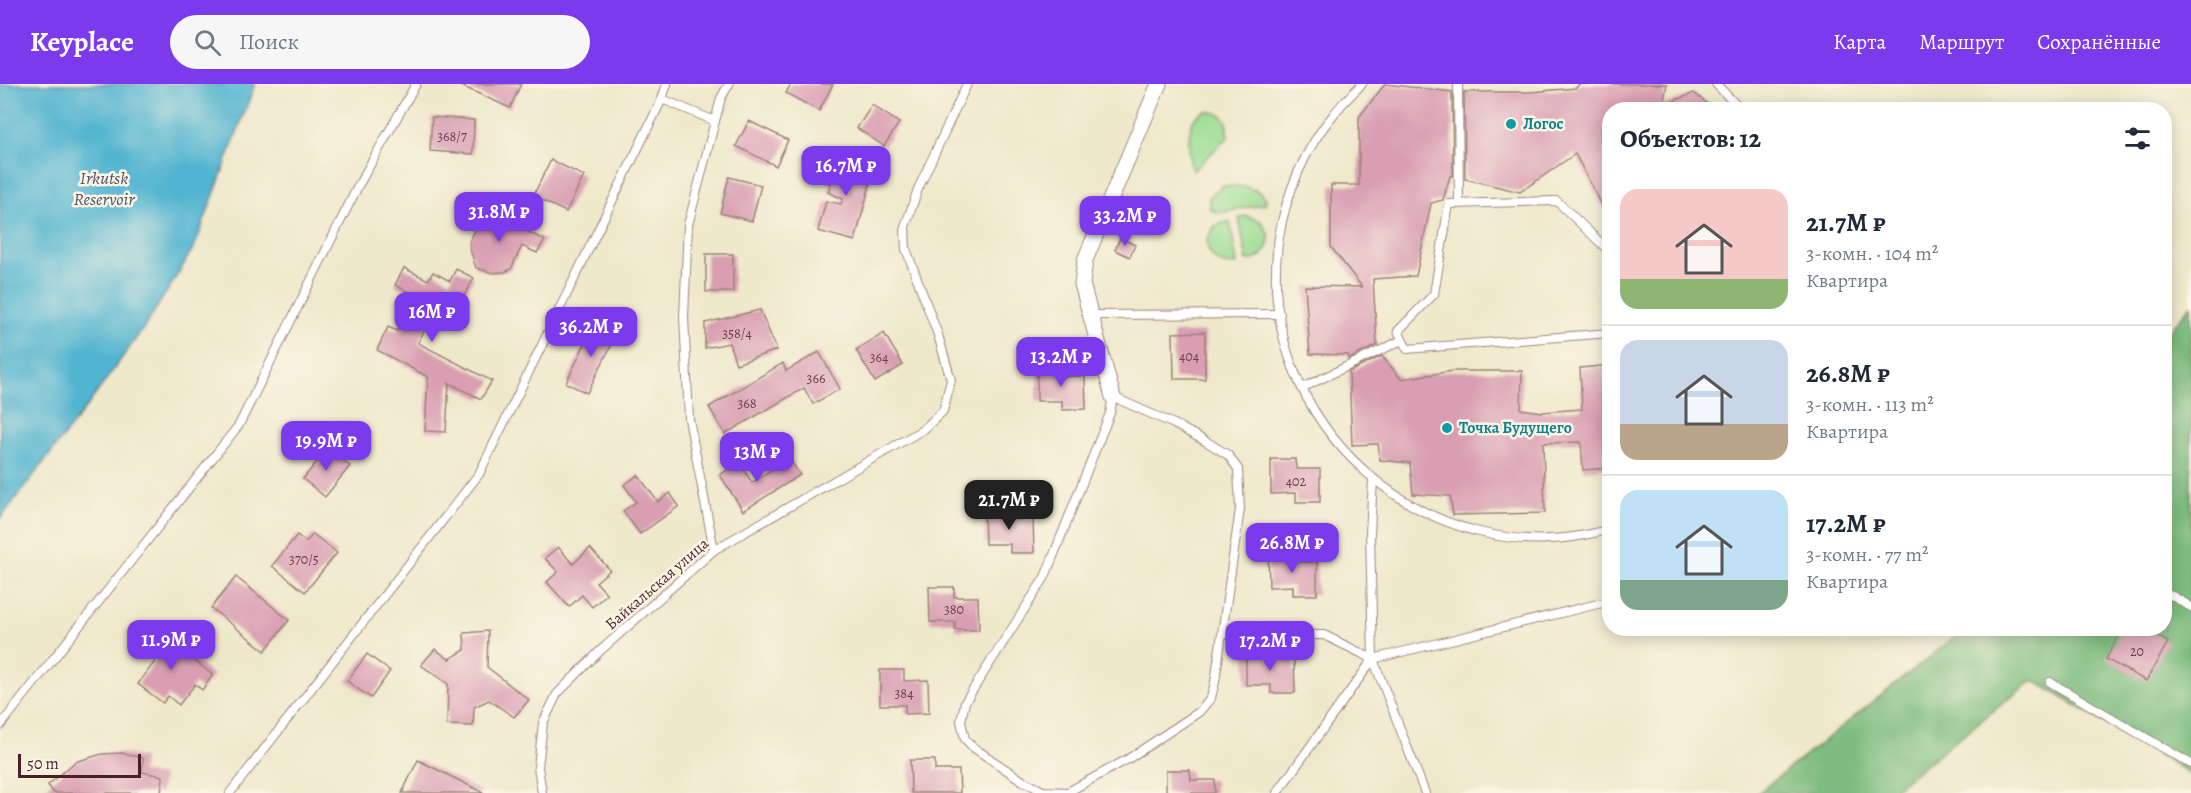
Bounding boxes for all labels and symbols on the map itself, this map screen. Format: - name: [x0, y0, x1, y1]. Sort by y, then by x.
- place label: Логос: [1523, 113, 1564, 135]
- marker: Логос: [1504, 117, 1518, 131]
- house number: 368/7: [437, 127, 467, 146]
- pin: 16.7M ₽: [791, 146, 901, 197]
- water label: Irkutsk Reservoir: [73, 166, 135, 211]
- pin: 31.8M ₽: [444, 192, 554, 243]
- pin: 33.2M ₽: [1070, 196, 1180, 247]
- pin: 16M ₽: [390, 292, 474, 343]
- pin: 36.2M ₽: [536, 307, 646, 358]
- house number: 358/4: [722, 324, 752, 343]
- pin: 13.2M ₽: [1006, 337, 1116, 388]
- house number: 404: [1179, 347, 1199, 366]
- house number: 364: [870, 348, 888, 367]
- house number: 366: [807, 369, 825, 388]
- house number: 368: [737, 394, 757, 413]
- place label: Точка Будущего: [1459, 417, 1572, 439]
- pin: 19.9M ₽: [271, 421, 381, 472]
- marker: Точка Будущего: [1440, 421, 1454, 435]
- pin: 13M ₽: [715, 432, 799, 483]
- house number: 402: [1286, 472, 1307, 491]
- pin: 21.7M ₽: [954, 480, 1064, 531]
- pin: 26.8M ₽: [1237, 523, 1347, 574]
- street label: Байкальская улица: [600, 532, 714, 635]
- house number: 370/5: [289, 550, 319, 569]
- house number: 380: [944, 600, 964, 619]
- pin: 11.9M ₽: [116, 620, 226, 671]
- pin: 17.2M ₽: [1215, 621, 1325, 672]
- house number: 20: [2130, 642, 2144, 661]
- house number: 384: [895, 684, 913, 703]
- scale bar: [18, 751, 141, 778]

